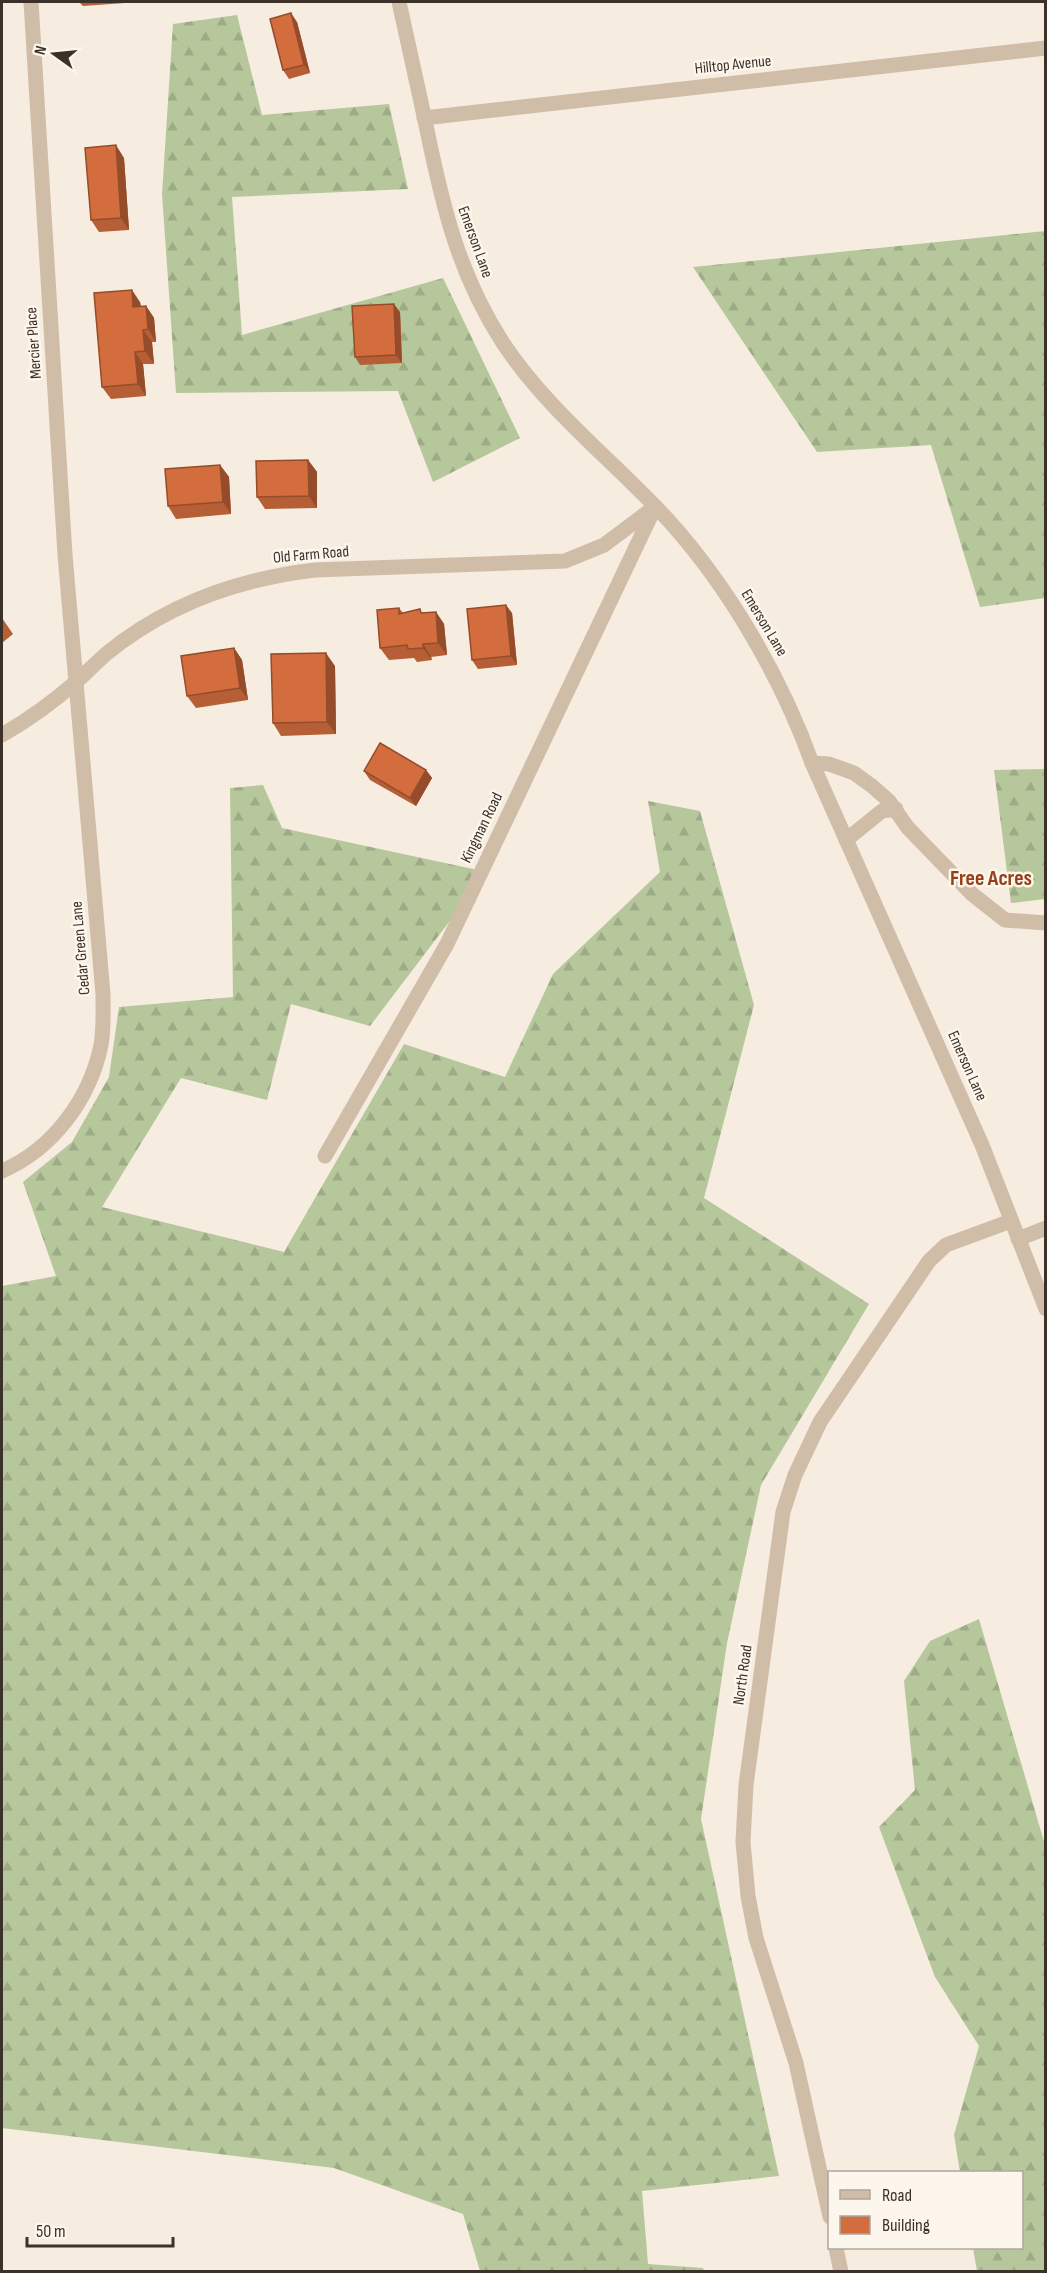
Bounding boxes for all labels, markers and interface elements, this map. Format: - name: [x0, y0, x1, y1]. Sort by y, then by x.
- north arrow: [24, 24, 84, 84]
- text: N: [31, 44, 51, 57]
- street label: Hilltop Avenue: [694, 52, 772, 78]
- street label: Emerson Lane: [453, 204, 497, 280]
- street label: Mercier Place: [22, 306, 46, 380]
- street label: Old Farm Road: [272, 542, 350, 568]
- street label: Emerson Lane: [737, 586, 791, 660]
- street label: Kingman Road: [457, 790, 507, 866]
- district label: Free Acres: [950, 865, 1032, 892]
- street label: Cedar Green Lane: [67, 900, 95, 996]
- street label: Emerson Lane: [943, 1028, 991, 1104]
- street label: North Road: [729, 1644, 757, 1706]
- legend: [828, 2171, 1023, 2249]
- text: Road: [882, 2185, 912, 2206]
- scale bar: [27, 2210, 172, 2248]
- text: Building: [882, 2215, 930, 2236]
- text: 50 m: [36, 2221, 66, 2242]

